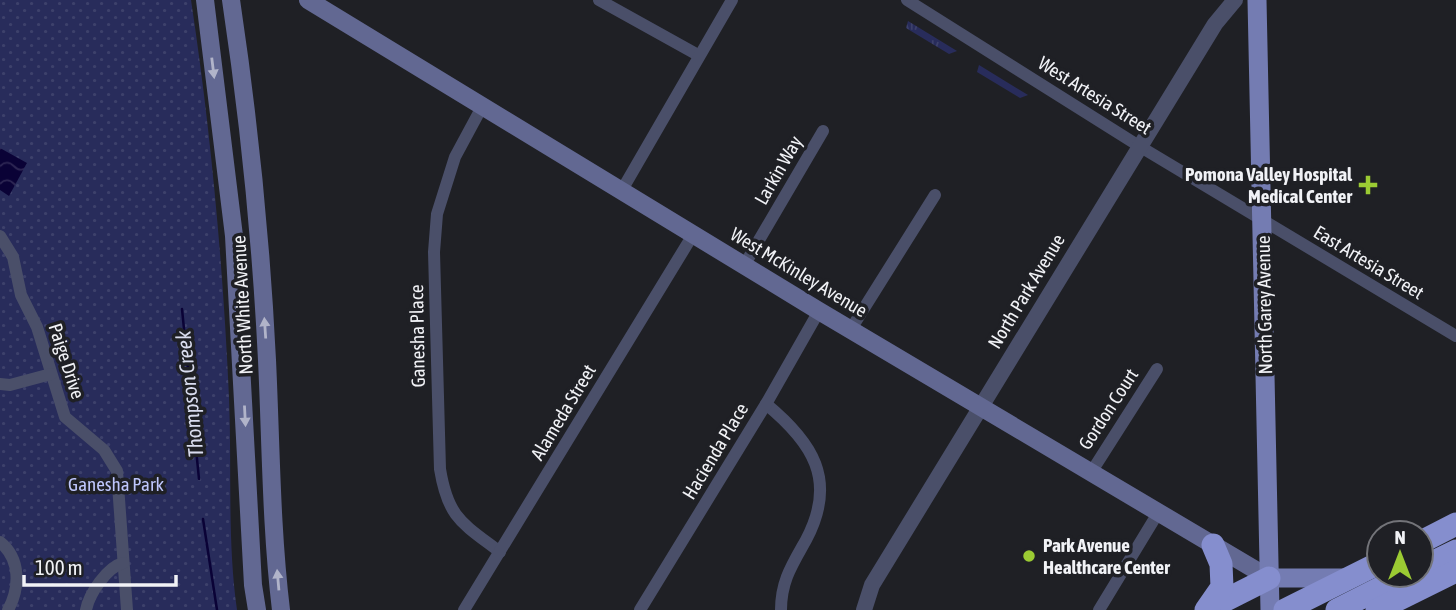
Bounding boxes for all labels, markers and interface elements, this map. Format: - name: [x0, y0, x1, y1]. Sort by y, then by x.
- street label: West Artesia Street: [1034, 51, 1156, 139]
- one-way arrow: [208, 57, 219, 79]
- street label: Larkin Way: [750, 132, 807, 208]
- place label: Pomona Valley Hospital Medical Center: [1185, 163, 1353, 207]
- marker: Pomona Valley Hospital Medical Center: [1358, 175, 1378, 195]
- street label: East Artesia Street: [1310, 220, 1428, 304]
- street label: West McKinley Avenue: [727, 223, 871, 321]
- street label: North Park Avenue: [983, 230, 1069, 352]
- street label: North White Avenue: [227, 235, 257, 375]
- street label: North Garey Avenue: [1252, 235, 1276, 375]
- street label: Ganesha Place: [405, 284, 429, 388]
- one-way arrow: [259, 317, 270, 339]
- street label: Paige Drive: [44, 320, 90, 402]
- water label: Thompson Creek: [170, 329, 208, 459]
- street label: Alameda Street: [526, 360, 600, 464]
- street label: Gordon Court: [1074, 364, 1142, 454]
- street label: Hacienda Place: [678, 399, 752, 503]
- one-way arrow: [240, 405, 251, 427]
- park label: Ganesha Park: [68, 473, 165, 495]
- north arrow: [1365, 519, 1435, 589]
- text: N: [1394, 526, 1406, 548]
- place label: Park Avenue Healthcare Center: [1043, 534, 1170, 578]
- scale bar: [24, 544, 177, 588]
- marker: Park Avenue Healthcare Center: [1021, 548, 1037, 564]
- text: 100 m: [35, 555, 83, 579]
- one-way arrow: [272, 569, 283, 591]

